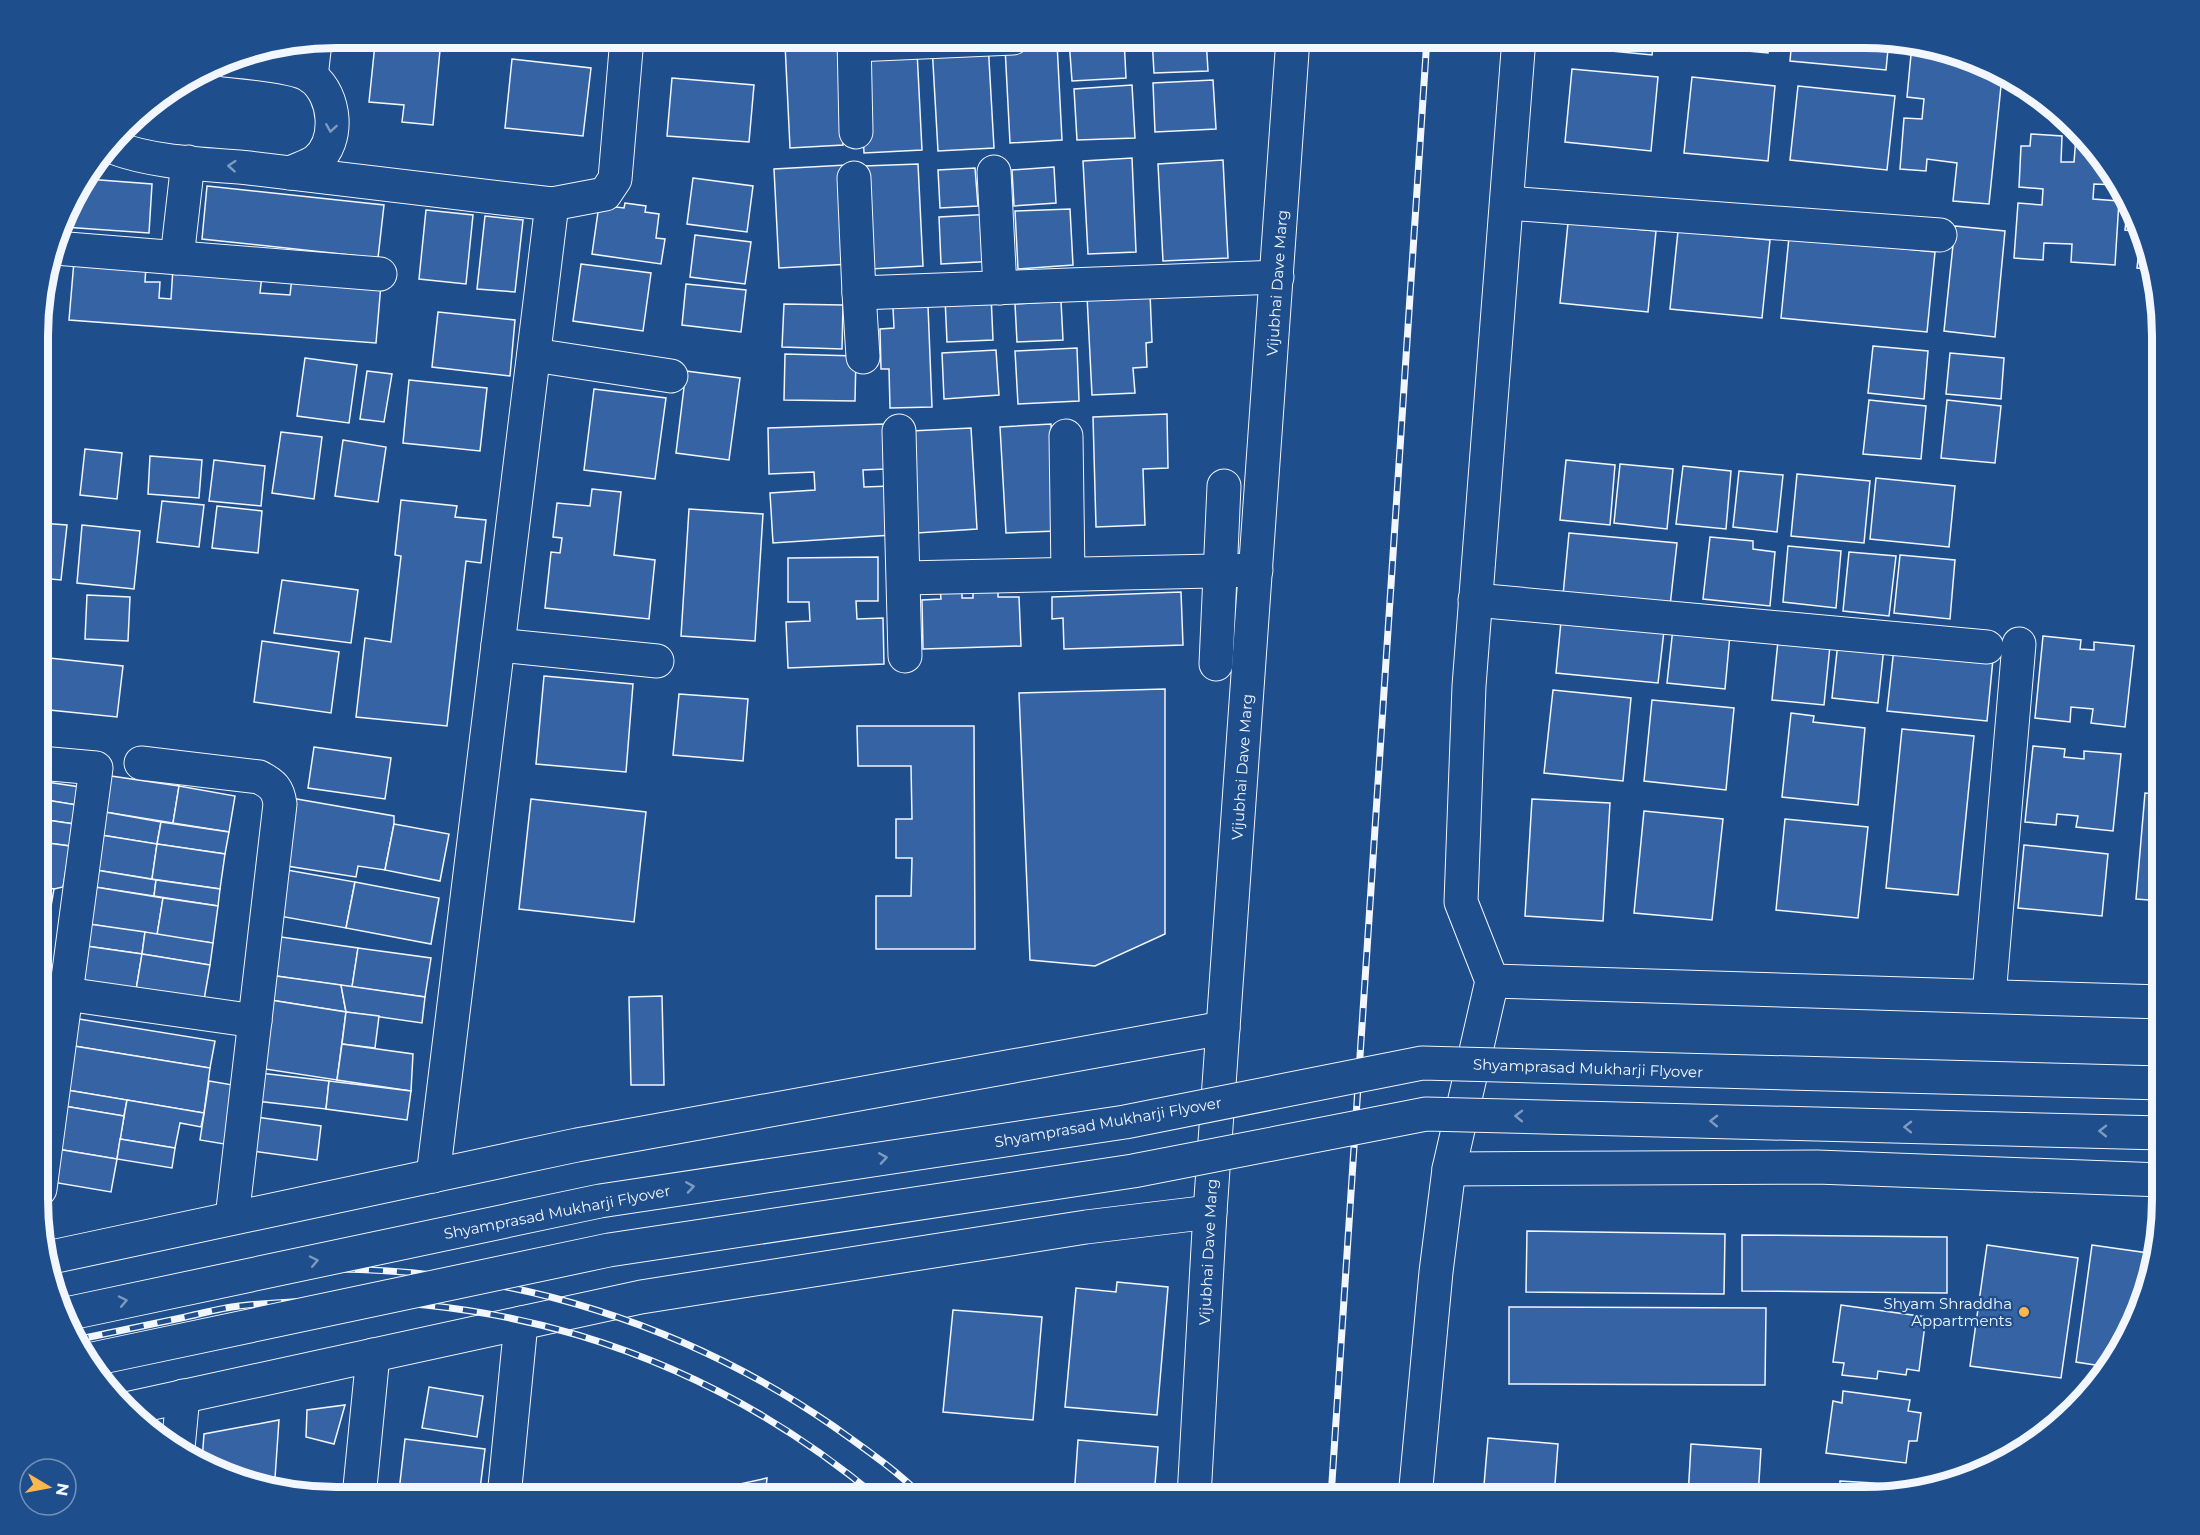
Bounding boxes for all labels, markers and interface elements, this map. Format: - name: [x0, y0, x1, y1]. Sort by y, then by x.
- one-way arrow: [325, 124, 337, 133]
- one-way arrow: [228, 160, 237, 173]
- street label: Vijubhai Dave Marg: [1262, 209, 1292, 357]
- street label: Vijubhai Dave Marg: [1227, 693, 1257, 841]
- street label: Shyamprasad Mukharji Flyover: [1473, 1054, 1703, 1082]
- street label: Shyamprasad Mukharji Flyover: [993, 1093, 1223, 1151]
- one-way arrow: [1514, 1110, 1523, 1123]
- one-way arrow: [1709, 1115, 1718, 1128]
- one-way arrow: [1904, 1120, 1913, 1133]
- one-way arrow: [2099, 1125, 2108, 1138]
- one-way arrow: [879, 1153, 888, 1165]
- street label: Vijubhai Dave Marg: [1195, 1178, 1221, 1326]
- street label: Shyamprasad Mukharji Flyover: [442, 1181, 672, 1243]
- one-way arrow: [685, 1181, 695, 1194]
- one-way arrow: [308, 1255, 318, 1268]
- place label: Shyam Shraddha Appartments: [1883, 1294, 2012, 1330]
- one-way arrow: [118, 1296, 128, 1309]
- marker: Shyam Shraddha Appartments: [2017, 1305, 2031, 1319]
- north arrow: [18, 1457, 78, 1517]
- text: N: [52, 1481, 73, 1498]

